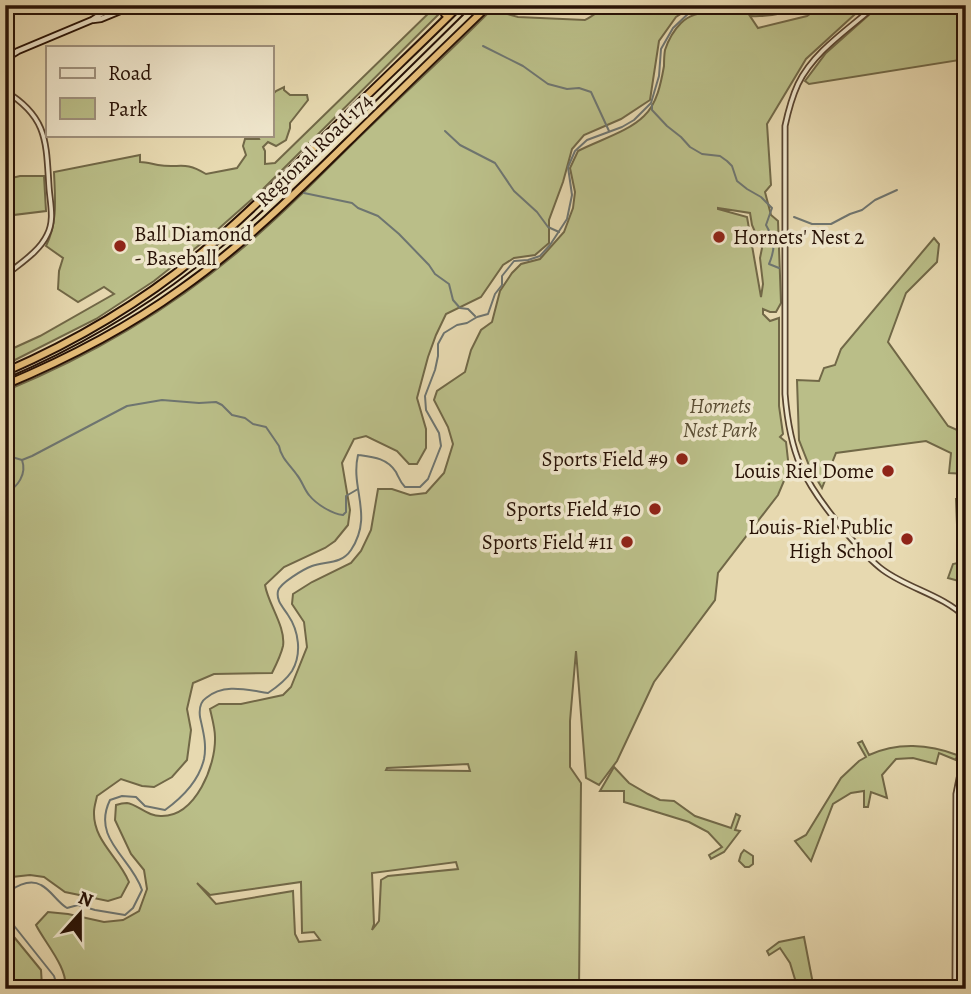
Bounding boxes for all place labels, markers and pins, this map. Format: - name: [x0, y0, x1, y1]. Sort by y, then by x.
- place label: Ball Diamond - Baseball: [134, 220, 253, 272]
- place label: Hornets' Nest 2: [733, 223, 864, 251]
- marker: Hornets' Nest 2: [711, 229, 727, 245]
- marker: Ball Diamond - Baseball: [112, 238, 128, 254]
- place label: Sports Field #9: [542, 445, 668, 473]
- marker: Sports Field #9: [674, 451, 690, 467]
- place label: Louis Riel Dome: [734, 457, 874, 485]
- marker: Louis Riel Dome: [880, 463, 896, 479]
- place label: Sports Field #10: [506, 495, 641, 523]
- marker: Sports Field #10: [647, 501, 663, 517]
- place label: Louis-Riel Public High School: [748, 513, 893, 565]
- place label: Sports Field #11: [482, 528, 613, 556]
- marker: Louis-Riel Public High School: [899, 531, 915, 547]
- marker: Sports Field #11: [619, 534, 635, 550]

